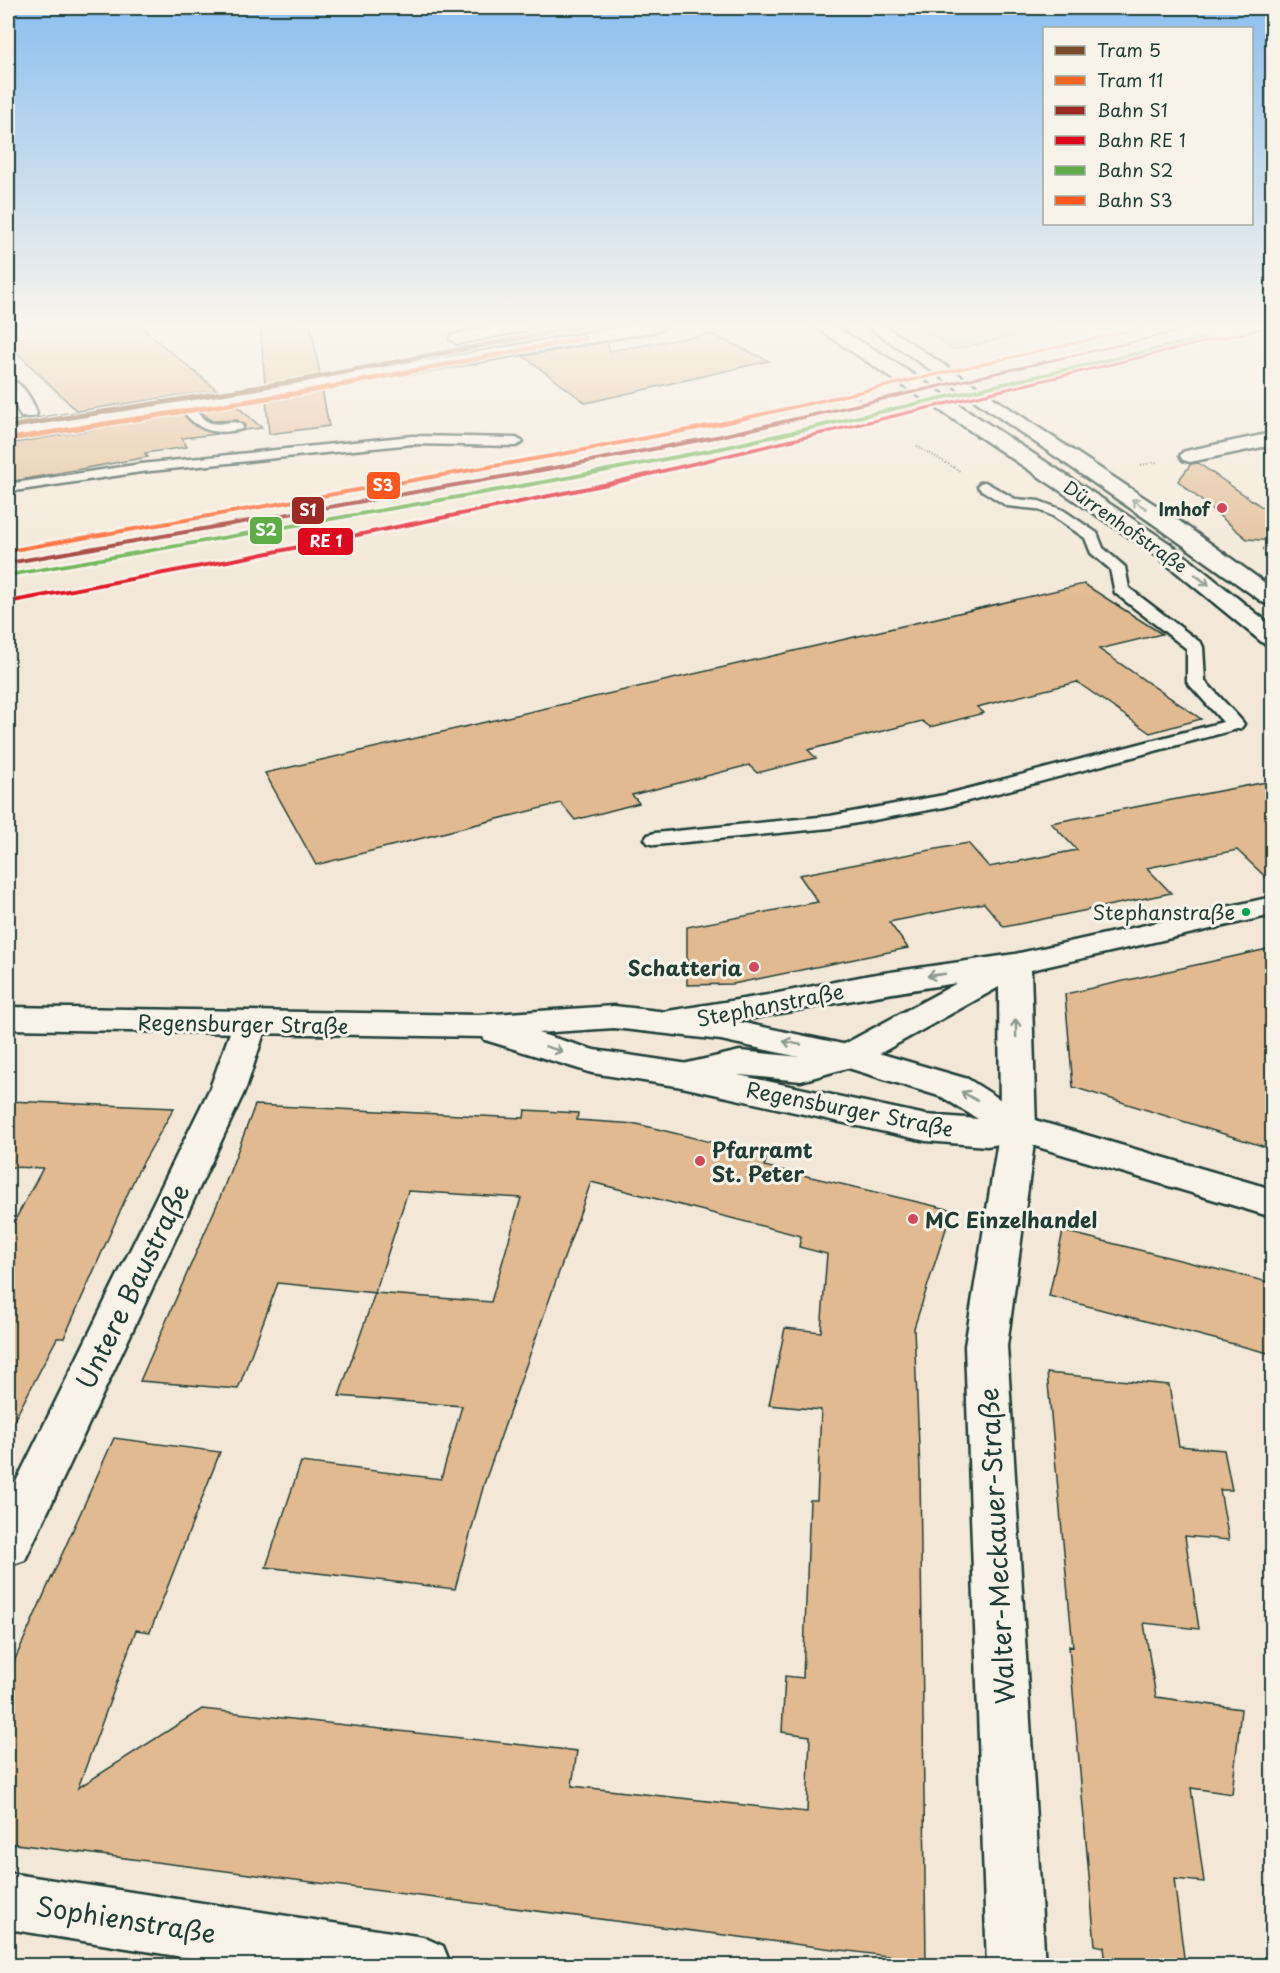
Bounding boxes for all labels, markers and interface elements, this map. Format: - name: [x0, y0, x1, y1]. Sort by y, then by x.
- legend: [1043, 27, 1253, 225]
- text: Tram 5: [1097, 36, 1161, 63]
- text: Tram 11: [1097, 66, 1163, 93]
- text: Bahn S1: [1097, 96, 1168, 123]
- text: Bahn RE 1: [1097, 126, 1186, 153]
- text: Bahn S2: [1097, 156, 1173, 183]
- text: Bahn S3: [1097, 186, 1173, 213]
- line badge: S3: [366, 471, 401, 500]
- text: S3: [373, 472, 393, 496]
- street label: Dürrenhofstraße: [1059, 473, 1193, 579]
- place label: Imhof: [1158, 495, 1212, 522]
- line badge: S1: [291, 496, 325, 525]
- text: S1: [300, 497, 317, 521]
- one-way arrow: [1131, 498, 1148, 510]
- marker: Imhof: [1215, 501, 1229, 515]
- line badge: S2: [249, 516, 283, 545]
- text: S2: [255, 517, 277, 541]
- line badge: RE 1: [297, 527, 354, 556]
- text: RE 1: [310, 528, 343, 552]
- one-way arrow: [1194, 573, 1210, 586]
- place label: Stephanstraße: [1093, 897, 1235, 927]
- marker: Stephanstraße: [1240, 906, 1252, 918]
- place label: Schatteria: [628, 951, 742, 983]
- marker: Schatteria: [747, 960, 761, 974]
- one-way arrow: [927, 970, 947, 981]
- street label: Stephanstraße: [694, 974, 846, 1034]
- street label: Regensburger Straße: [137, 1005, 349, 1041]
- one-way arrow: [1010, 1018, 1022, 1038]
- one-way arrow: [782, 1036, 801, 1048]
- one-way arrow: [544, 1044, 563, 1055]
- street label: Regensburger Straße: [744, 1072, 956, 1144]
- one-way arrow: [961, 1090, 978, 1102]
- place label: Pfarramt St. Peter: [712, 1133, 813, 1189]
- marker: Pfarramt St. Peter: [693, 1154, 707, 1168]
- street label: Untere Baustraße: [65, 1177, 199, 1395]
- place label: MC Einzelhandel: [925, 1203, 1097, 1235]
- marker: MC Einzelhandel: [906, 1212, 920, 1226]
- street label: Walter-Meckauer-Straße: [968, 1387, 1024, 1705]
- street label: Sophienstraße: [33, 1886, 219, 1952]

